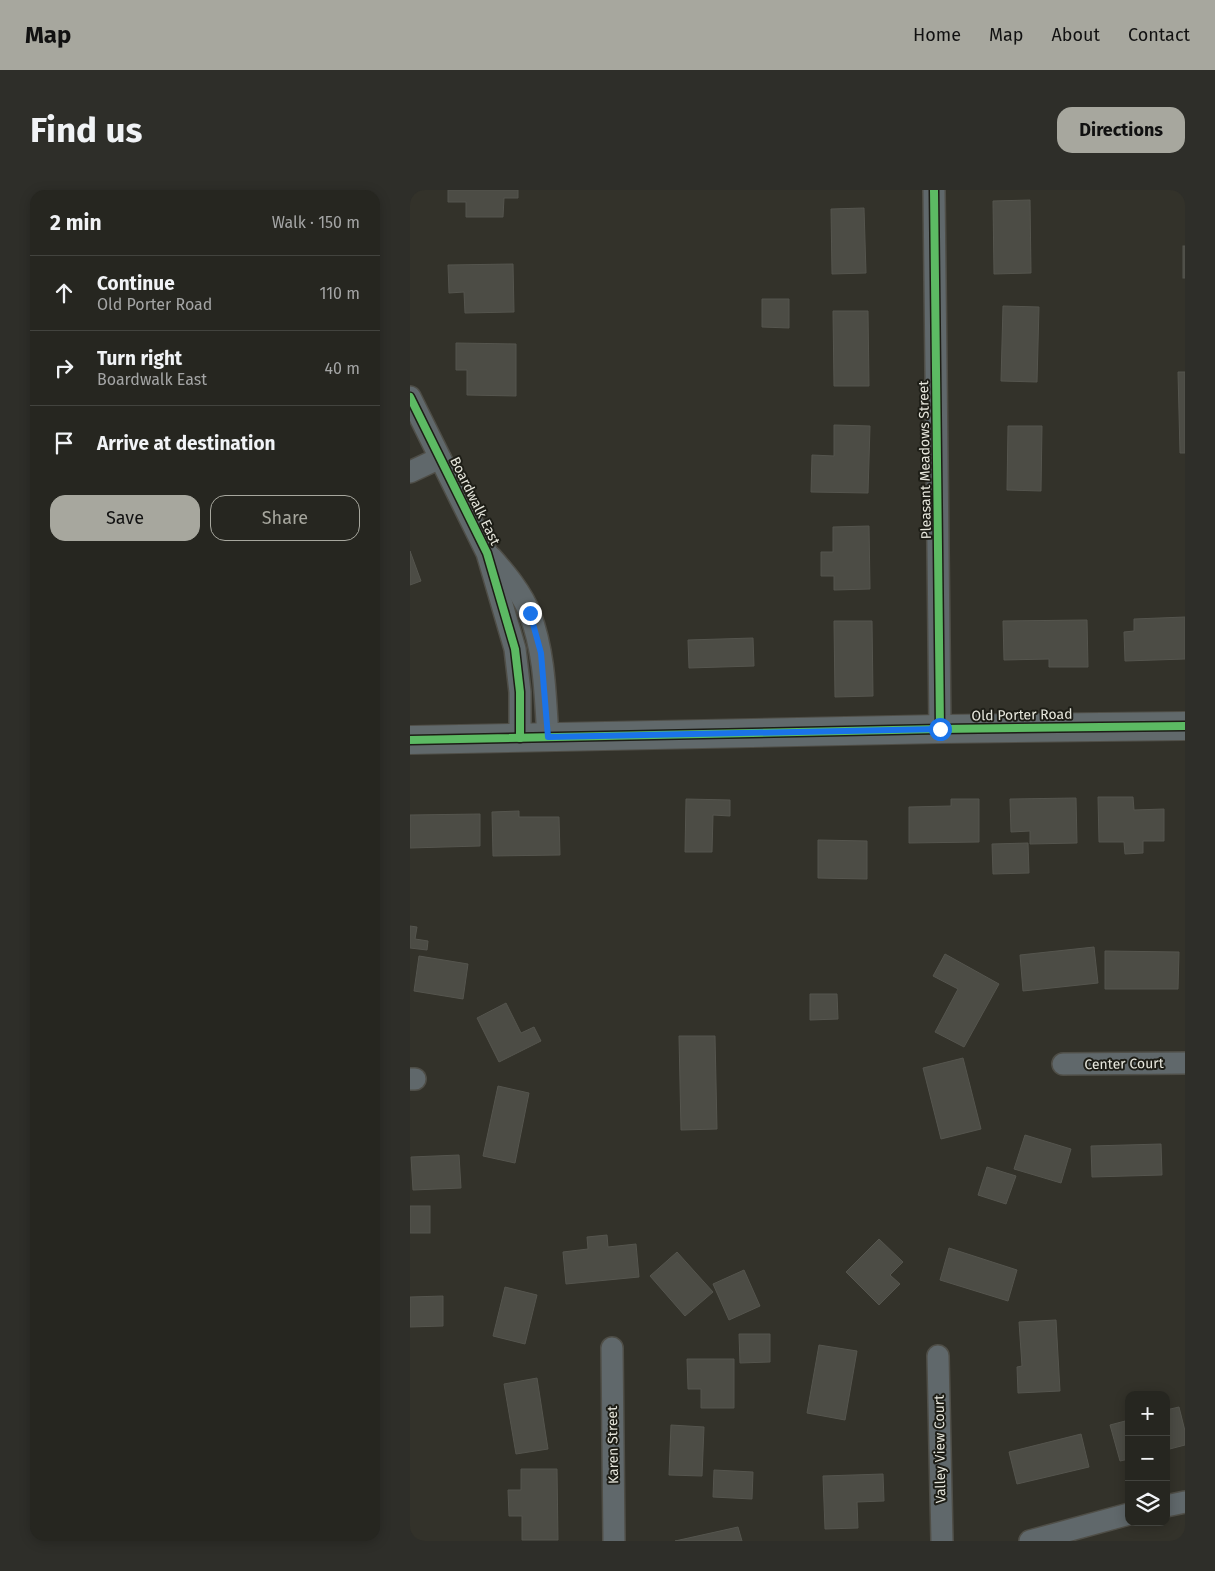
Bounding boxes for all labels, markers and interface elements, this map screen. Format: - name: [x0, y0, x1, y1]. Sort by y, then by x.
- text: Map: [25, 21, 71, 49]
- text: Home: [913, 24, 961, 46]
- text: Map: [989, 24, 1023, 46]
- text: About: [1051, 24, 1100, 46]
- text: Contact: [1128, 24, 1190, 46]
- button: Directions: [1057, 107, 1185, 153]
- text: Find us: [30, 109, 142, 151]
- text: 2 min: [50, 210, 102, 236]
- text: Walk · 150 m: [272, 213, 360, 232]
- text: Continue: [97, 272, 175, 295]
- icon: ahead: [50, 279, 78, 307]
- text: 110 m: [319, 284, 360, 303]
- text: Old Porter Road: [97, 295, 212, 314]
- text: Turn right: [97, 347, 182, 370]
- icon: right: [50, 354, 78, 382]
- text: 40 m: [325, 359, 360, 378]
- text: Boardwalk East: [97, 370, 207, 389]
- street label: Pleasant Meadows Street: [915, 380, 935, 540]
- icon: arrive: [50, 429, 78, 457]
- text: Arrive at destination: [97, 432, 276, 455]
- street label: Boardwalk East: [446, 454, 504, 549]
- button: Save: [50, 495, 200, 541]
- button: Share: [210, 495, 360, 541]
- route end: [519, 602, 542, 625]
- street label: Old Porter Road: [971, 706, 1073, 724]
- route start: [929, 718, 952, 741]
- street label: Center Court: [1084, 1055, 1165, 1073]
- map controls: [1125, 1391, 1170, 1526]
- button: +: [1125, 1391, 1170, 1436]
- street label: Valley View Court: [931, 1394, 949, 1503]
- street label: Karen Street: [604, 1405, 622, 1484]
- button: −: [1125, 1436, 1170, 1481]
- button: layers: [1125, 1481, 1170, 1526]

